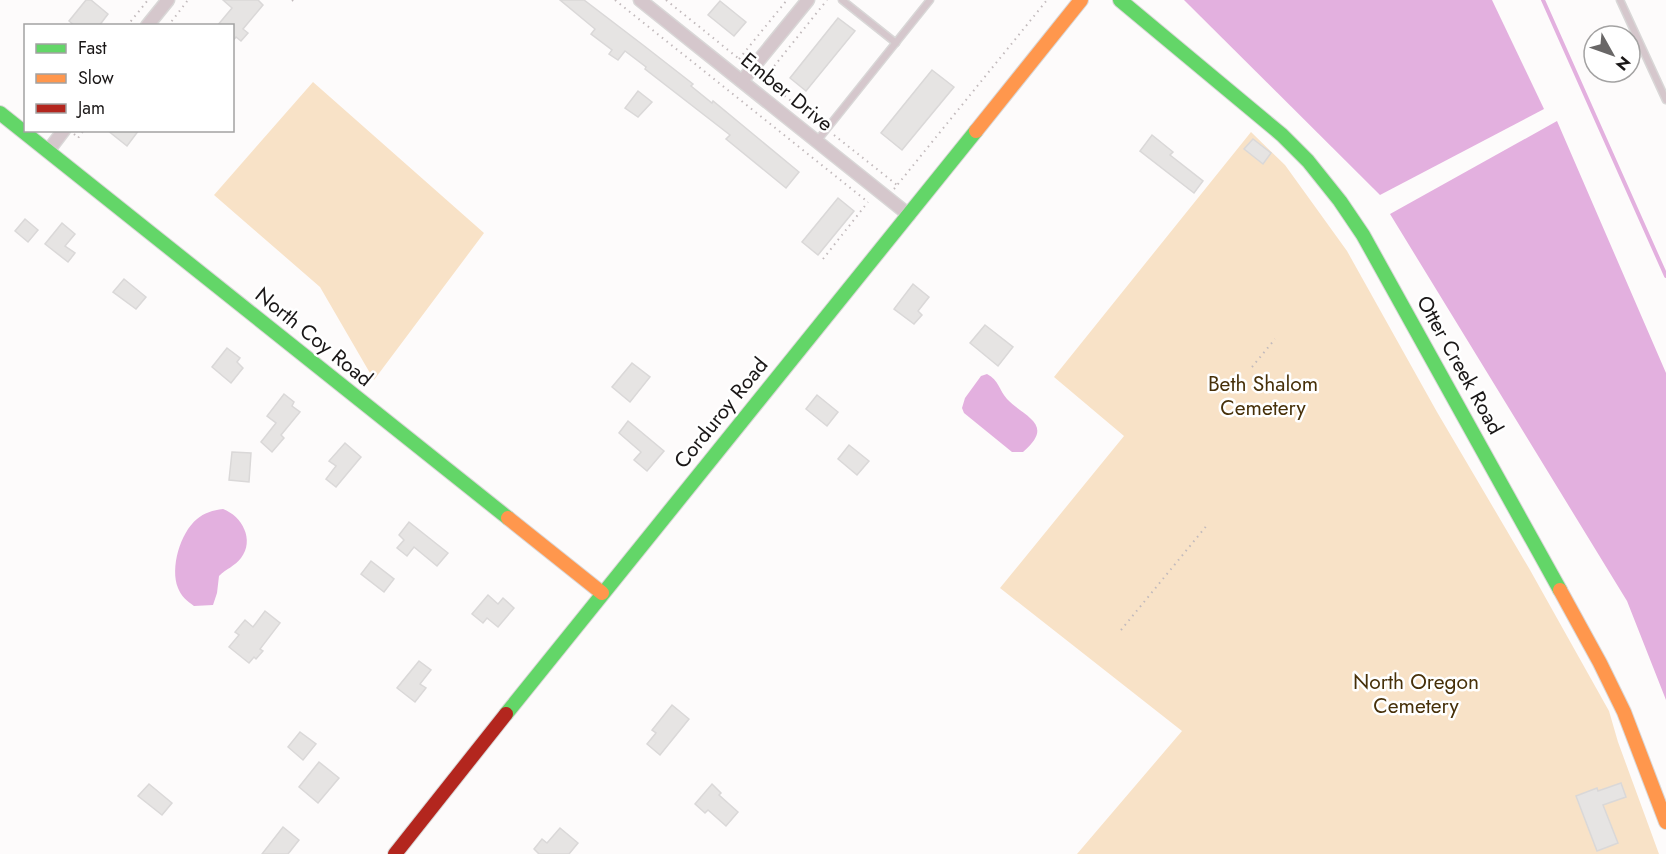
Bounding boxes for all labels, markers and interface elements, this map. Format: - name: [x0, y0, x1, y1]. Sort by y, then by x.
- legend: [24, 24, 234, 132]
- north arrow: [1582, 24, 1642, 84]
- text: Fast: [78, 35, 107, 61]
- street label: Ember Drive: [734, 45, 840, 139]
- text: N: [1610, 51, 1636, 76]
- text: Slow: [78, 65, 115, 91]
- text: Jam: [76, 95, 105, 121]
- street label: North Coy Road: [249, 280, 379, 394]
- street label: Otter Creek Road: [1409, 290, 1511, 440]
- street label: Corduroy Road: [667, 351, 775, 475]
- park label: Beth Shalom Cemetery: [1208, 369, 1318, 423]
- park label: North Oregon Cemetery: [1353, 667, 1479, 721]

